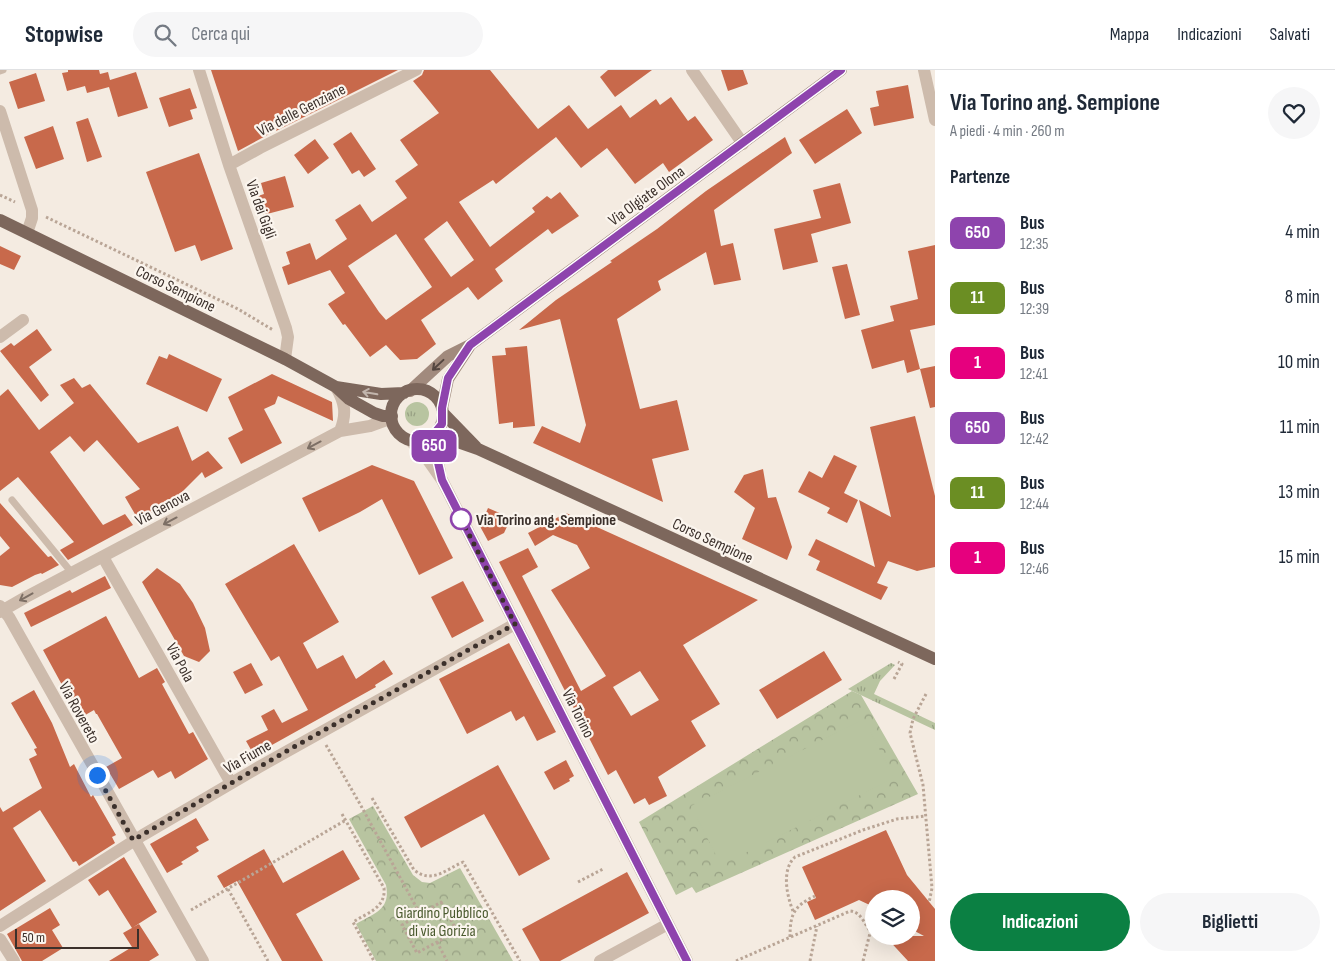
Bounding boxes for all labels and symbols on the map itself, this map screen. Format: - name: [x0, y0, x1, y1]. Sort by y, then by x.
- street label: Via delle Genziane: [254, 80, 349, 141]
- street label: Via Olgiate Olona: [605, 162, 689, 230]
- street label: Via dei Gigli: [241, 178, 280, 242]
- street label: Corso Sempione: [132, 262, 218, 317]
- one-way arrow: [432, 359, 444, 371]
- one-way arrow: [362, 387, 378, 397]
- line badge: 650: [405, 430, 463, 462]
- one-way arrow: [306, 440, 321, 450]
- street label: Via Genova: [132, 486, 193, 531]
- marker: Via Torino ang. Sempione: [450, 508, 472, 530]
- place label: Via Torino ang. Sempione: [476, 511, 616, 530]
- street label: Corso Sempione: [669, 514, 756, 568]
- one-way arrow: [163, 517, 178, 526]
- one-way arrow: [19, 592, 34, 602]
- street label: Via Pola: [161, 640, 198, 685]
- street label: Via Rovereto: [54, 679, 103, 747]
- street label: Via Torino: [557, 686, 598, 741]
- street label: Via Fiume: [221, 736, 275, 778]
- your location: [85, 763, 110, 788]
- park label: Giardino Pubblico di via Gorizia: [395, 904, 489, 941]
- scale bar: [15, 926, 139, 949]

